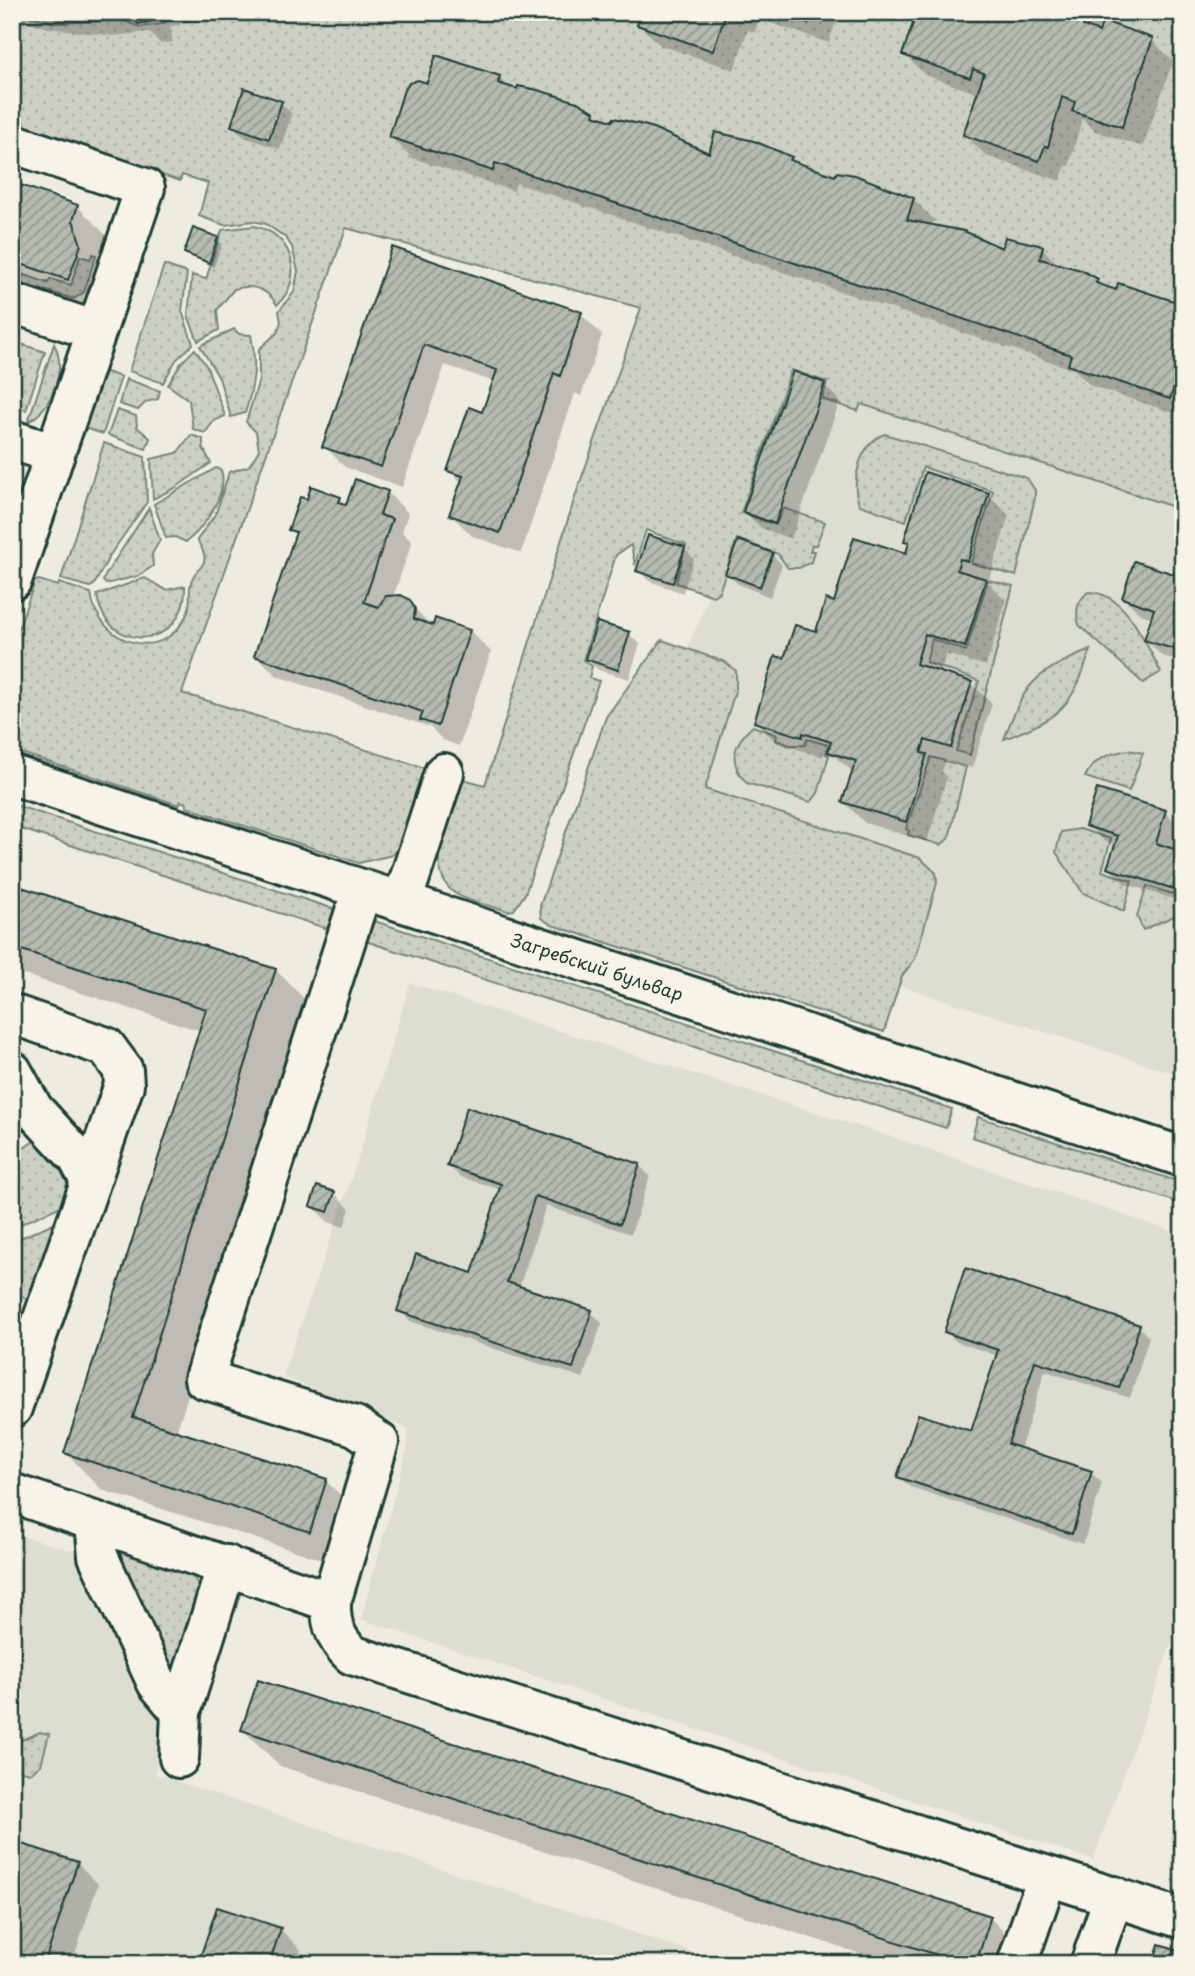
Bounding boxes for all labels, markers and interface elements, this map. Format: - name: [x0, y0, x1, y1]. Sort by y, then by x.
- street label: Загребский бульвар: [508, 925, 687, 1007]

